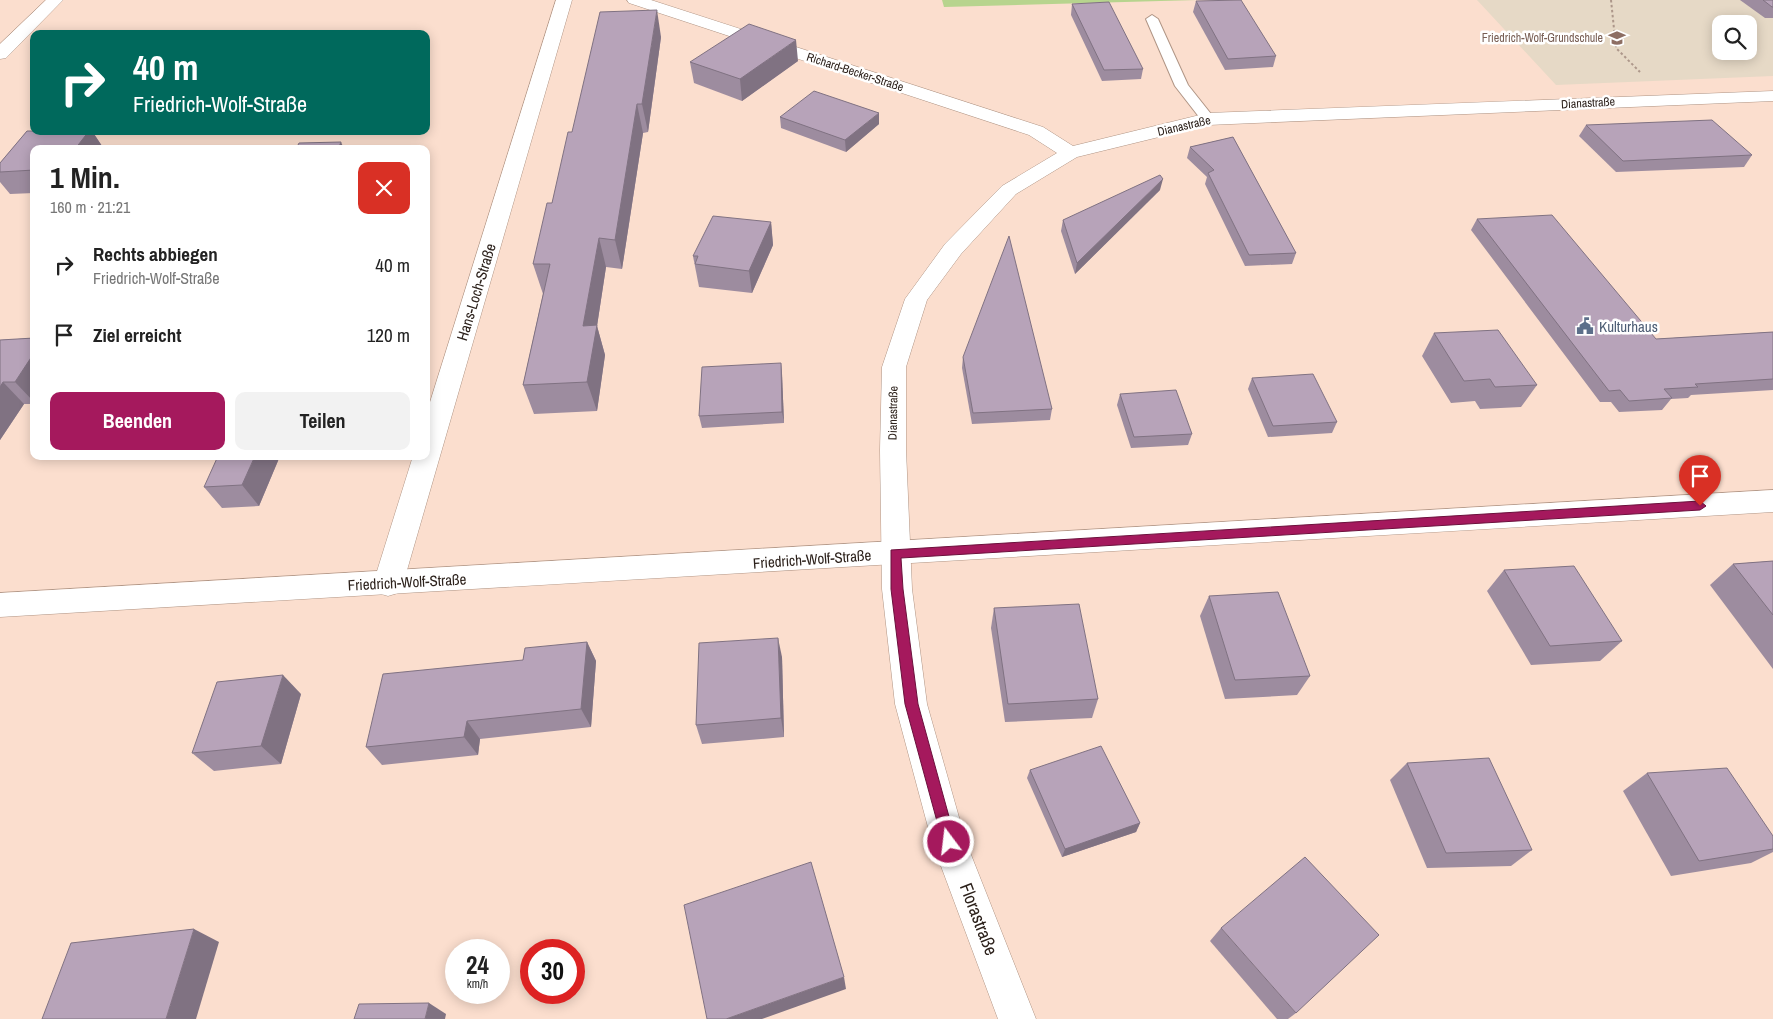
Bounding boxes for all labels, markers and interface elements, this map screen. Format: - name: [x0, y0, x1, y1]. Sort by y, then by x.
- map controls: [1712, 15, 1757, 60]
- button: search: [1712, 15, 1757, 60]
- school or university icon: Friedrich-Wolf-Grundschule: [1607, 28, 1627, 48]
- place label: Friedrich-Wolf-Grundschule: [1482, 30, 1603, 46]
- text: 40 m: [133, 44, 198, 91]
- street label: Richard-Becker-Straße: [804, 49, 906, 95]
- icon: right: [50, 50, 115, 115]
- text: Friedrich-Wolf-Straße: [133, 89, 307, 119]
- street label: Dianastraße: [1561, 94, 1615, 112]
- street label: Dianastraße: [1156, 112, 1212, 140]
- text: 1 Min.: [50, 157, 120, 197]
- button: close: [358, 162, 410, 214]
- text: 160 m · 21:21: [50, 196, 130, 218]
- text: Rechts abbiegen: [93, 241, 218, 267]
- street label: Hans-Loch-Straße: [451, 241, 501, 343]
- icon: right: [50, 251, 78, 279]
- text: 40 m: [375, 252, 410, 278]
- text: Friedrich-Wolf-Straße: [93, 267, 220, 289]
- public building icon: Kulturhaus: [1575, 316, 1595, 336]
- place label: Kulturhaus: [1599, 316, 1658, 337]
- icon: arrive: [50, 321, 78, 349]
- text: Ziel erreicht: [93, 322, 181, 348]
- text: 120 m: [367, 322, 410, 348]
- street label: Dianastraße: [885, 386, 901, 440]
- button: Beenden: [50, 392, 225, 450]
- button: Teilen: [235, 392, 410, 450]
- pin: [1679, 455, 1721, 506]
- icon: arrive: [1686, 462, 1714, 490]
- street label: Friedrich-Wolf-Straße: [752, 544, 872, 574]
- street label: Friedrich-Wolf-Straße: [347, 568, 467, 596]
- position arrow: [922, 815, 974, 867]
- street label: Florastraße: [954, 879, 1004, 959]
- speed limit sign: 30: [520, 939, 585, 1004]
- text: 24: [466, 948, 489, 982]
- text: km/h: [467, 976, 488, 992]

